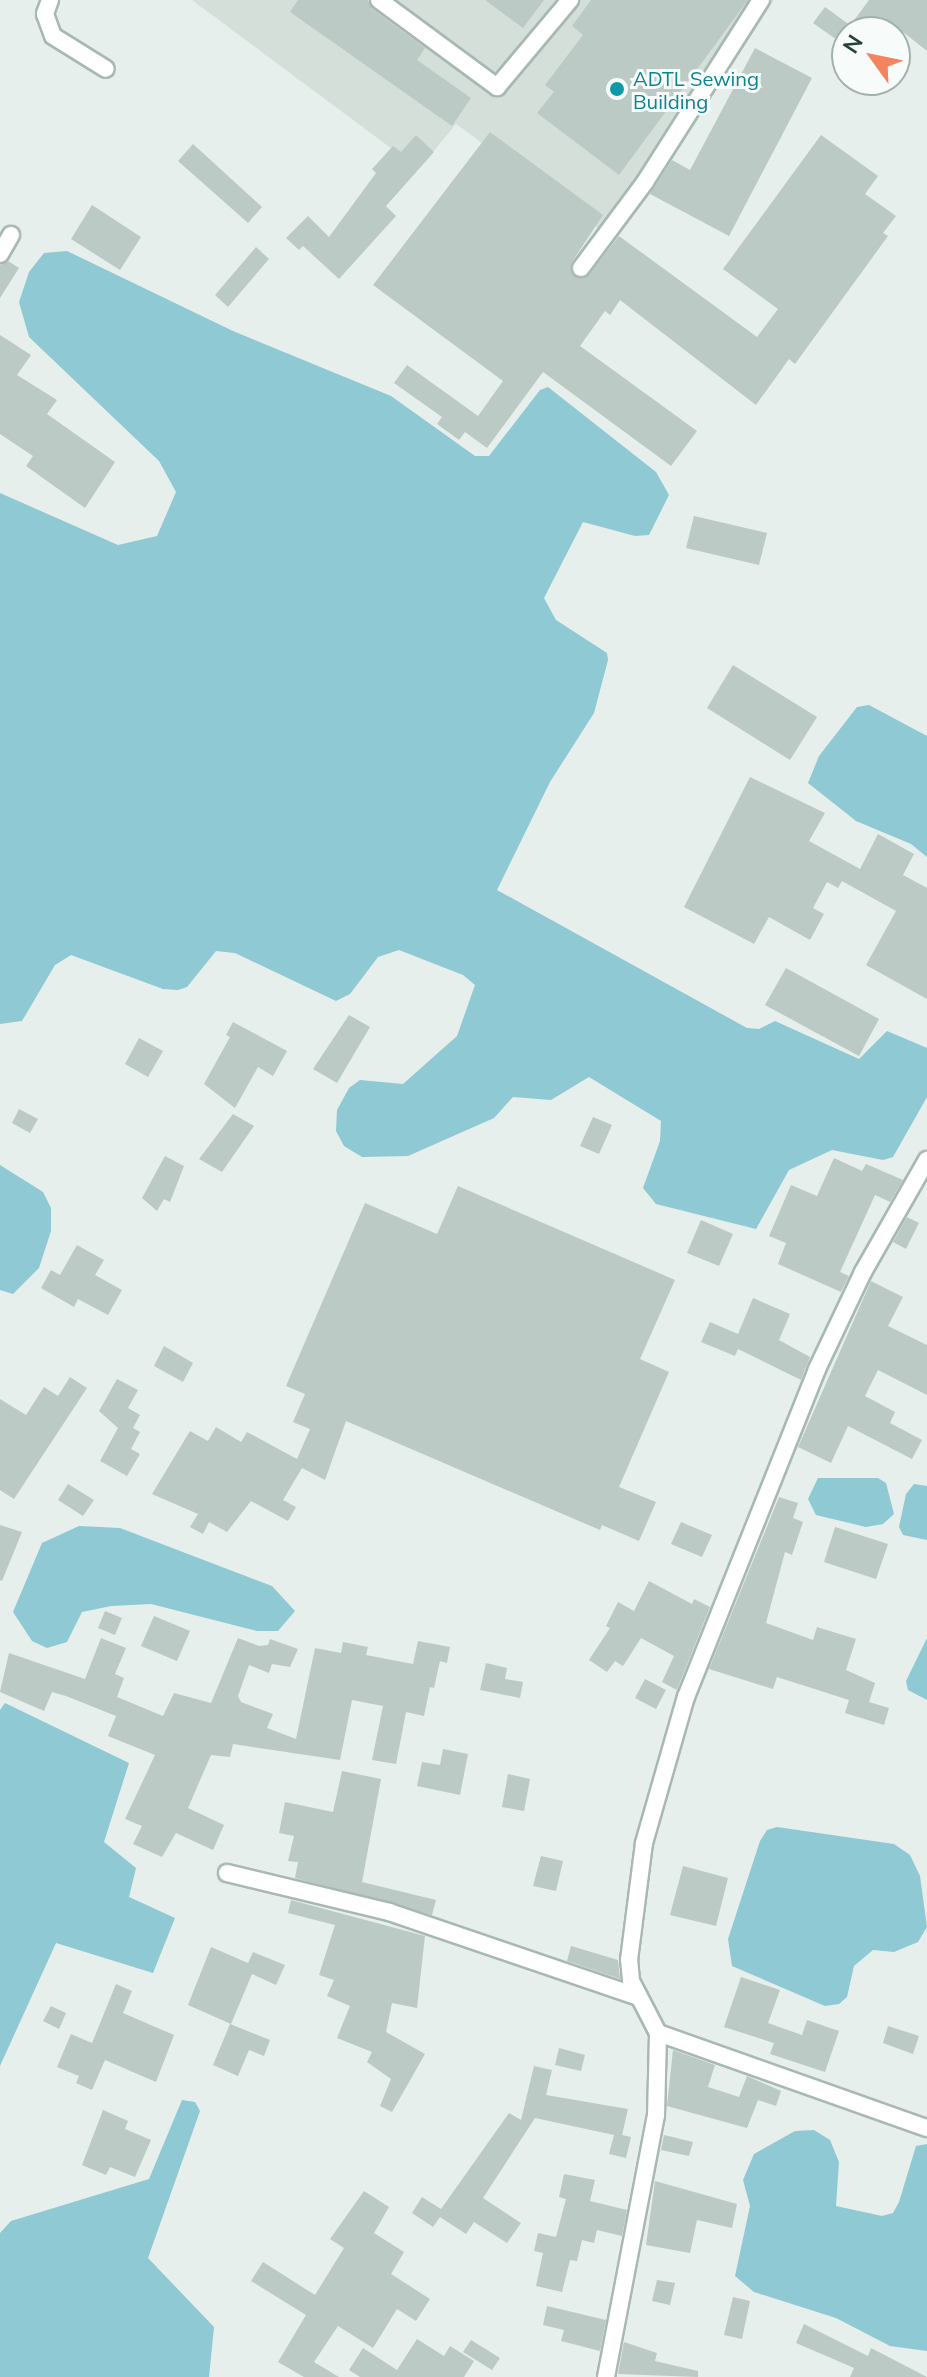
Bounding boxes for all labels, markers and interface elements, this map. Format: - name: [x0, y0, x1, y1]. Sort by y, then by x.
- north arrow: [831, 16, 911, 96]
- text: N: [836, 29, 869, 59]
- place label: ADTL Sewing Building: [633, 66, 759, 113]
- marker: ADTL Sewing Building: [608, 80, 626, 98]

